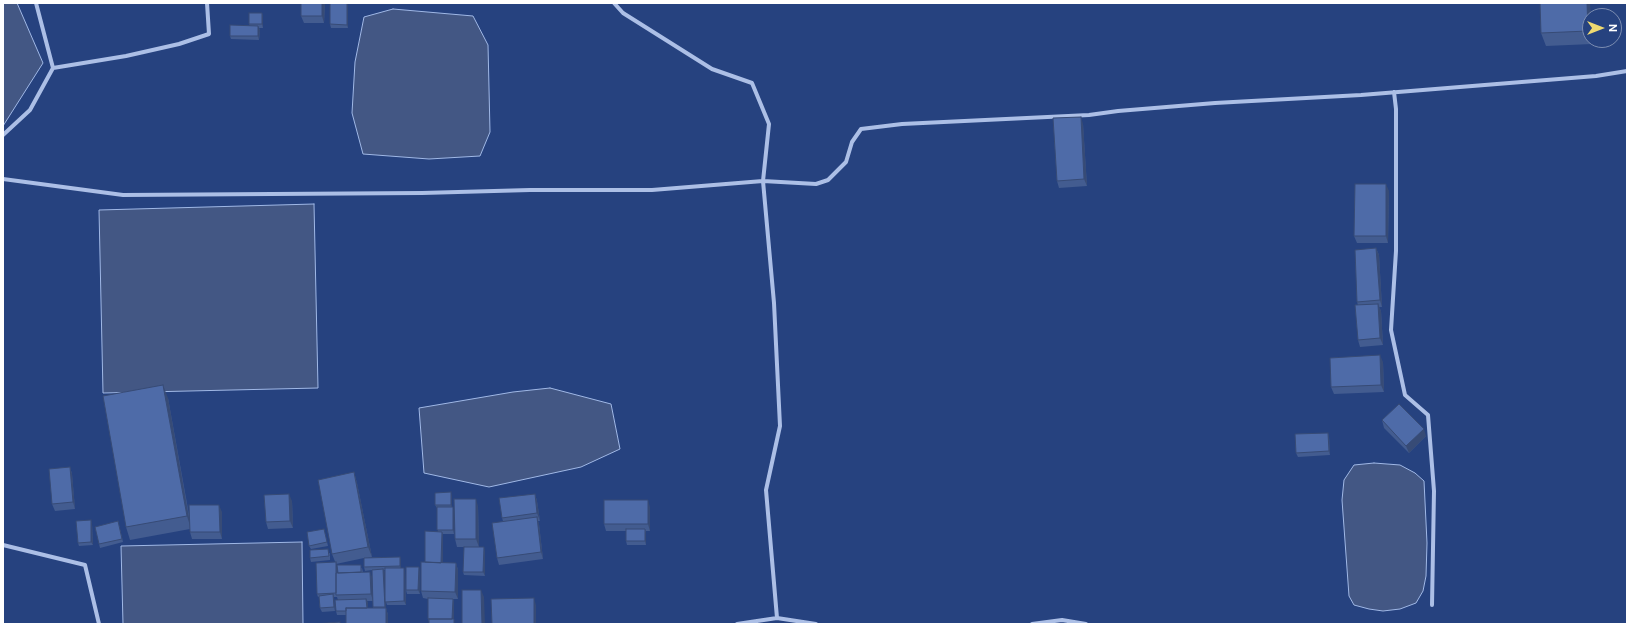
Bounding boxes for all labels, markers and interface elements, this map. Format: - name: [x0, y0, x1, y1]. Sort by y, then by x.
- north arrow: [1582, 8, 1622, 48]
- text: N: [1606, 24, 1620, 32]

